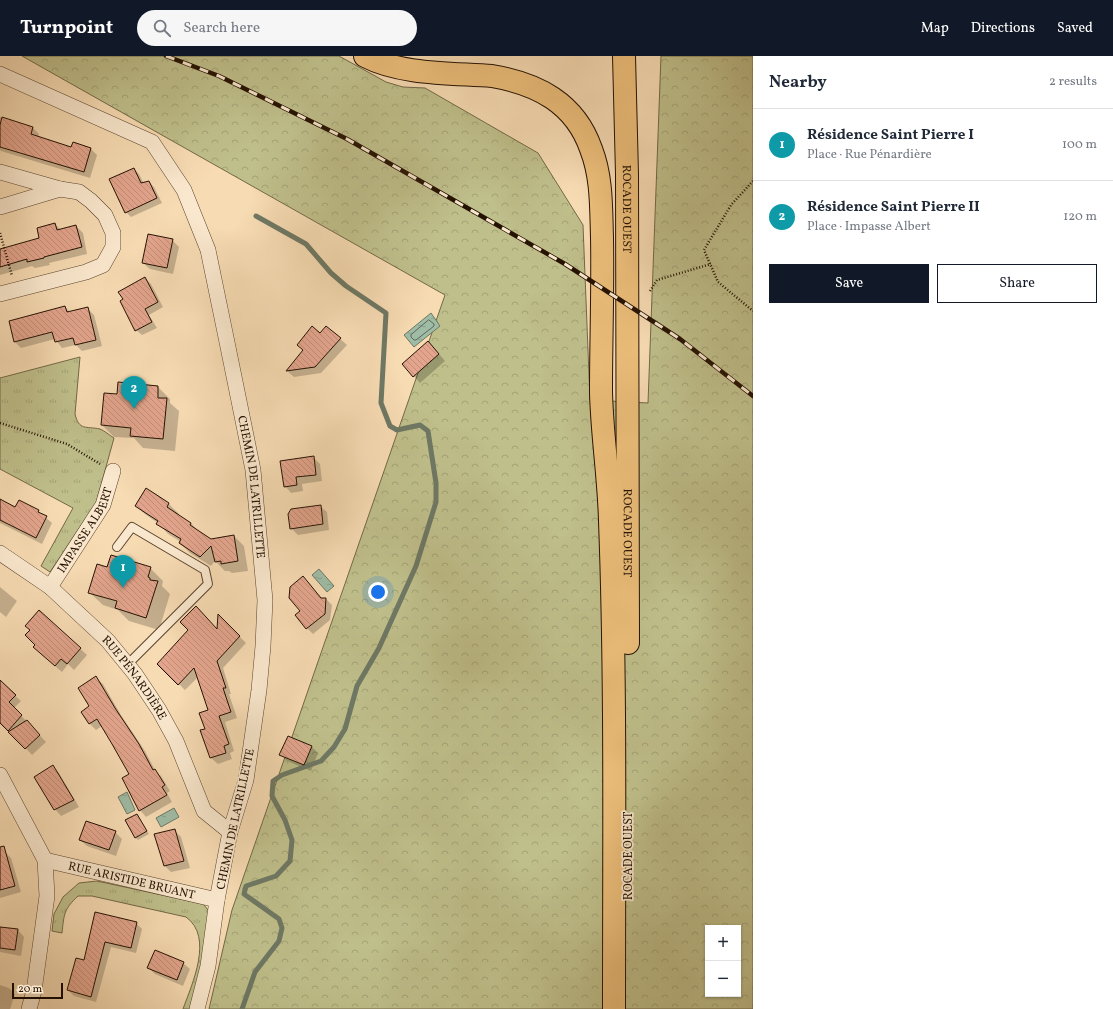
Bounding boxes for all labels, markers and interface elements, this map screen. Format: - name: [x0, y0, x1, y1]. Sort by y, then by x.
- search box: [137, 10, 417, 46]
- text: Turnpoint: [20, 15, 113, 41]
- icon: search: [151, 17, 173, 39]
- text: Search here: [183, 18, 260, 39]
- text: Map: [921, 19, 949, 38]
- text: Directions: [971, 19, 1035, 38]
- text: Saved: [1057, 19, 1093, 38]
- text: Nearby: [769, 71, 827, 94]
- text: 2 results: [1049, 73, 1097, 91]
- text: Résidence Saint Pierre I: [807, 125, 974, 146]
- text: 1: [779, 136, 785, 154]
- text: 100 m: [1062, 136, 1097, 154]
- text: Place · Rue Pénardière: [807, 146, 932, 164]
- street label: ROCADE OUEST: [618, 164, 634, 253]
- text: Résidence Saint Pierre II: [807, 197, 980, 218]
- text: 2: [779, 208, 785, 226]
- text: 120 m: [1063, 208, 1097, 226]
- text: Place · Impasse Albert: [807, 218, 931, 236]
- button: Save: [769, 264, 929, 303]
- button: Share: [937, 264, 1097, 303]
- pin: 2: [121, 376, 147, 409]
- street label: CHEMIN DE LATRILLETTE: [233, 414, 268, 559]
- street label: IMPASSE ALBERT: [54, 486, 117, 577]
- street label: ROCADE OUEST: [619, 489, 635, 577]
- pin: 1: [110, 555, 136, 588]
- your location: [368, 582, 388, 602]
- street label: RUE PÉNARDIÈRE: [98, 632, 170, 723]
- street label: CHEMIN DE LATRILLETTE: [213, 747, 259, 891]
- street label: ROCADE OUEST: [621, 812, 637, 900]
- street label: RUE ARISTIDE BRUANT: [66, 859, 197, 904]
- map controls: [705, 925, 741, 997]
- button: +: [705, 925, 741, 961]
- button: −: [705, 961, 741, 997]
- scale bar: [12, 981, 63, 1000]
- text: 20 m: [18, 982, 42, 997]

